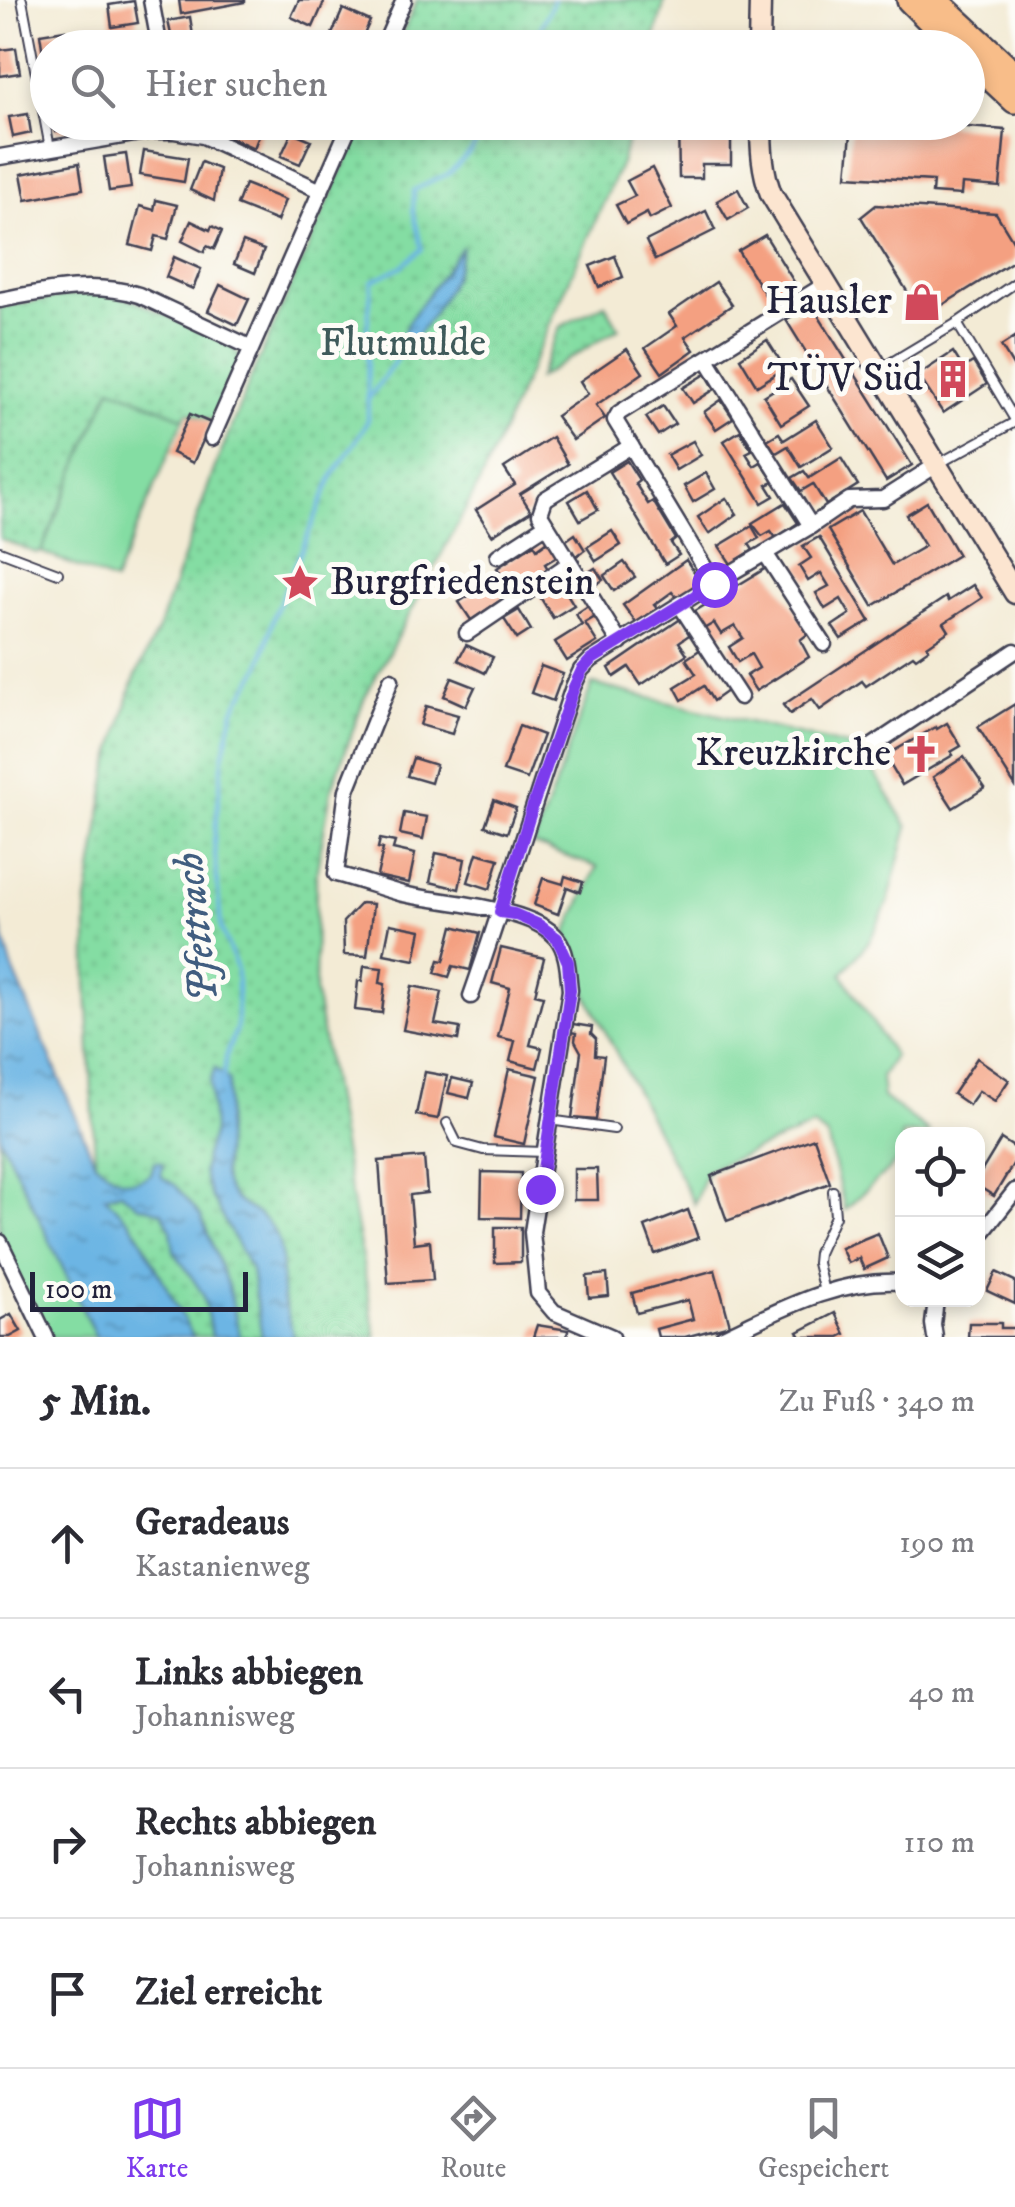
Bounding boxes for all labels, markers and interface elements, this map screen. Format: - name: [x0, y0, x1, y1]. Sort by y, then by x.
- search box: [30, 30, 985, 140]
- icon: search: [65, 58, 120, 113]
- text: Hier suchen: [145, 61, 328, 109]
- place label: Hausler: [765, 277, 892, 327]
- shop icon: Hausler: [901, 281, 943, 323]
- park label: Flutmulde: [320, 319, 486, 369]
- place label: TÜV Süd: [768, 354, 923, 404]
- building icon: TÜV Süd: [932, 358, 974, 400]
- place label: Burgfriedenstein: [330, 558, 595, 608]
- place icon: Burgfriedenstein: [279, 562, 321, 604]
- route start: [692, 562, 738, 608]
- place label: Kreuzkirche: [695, 729, 891, 779]
- church icon: Kreuzkirche: [900, 733, 942, 775]
- water label: Pfettrach: [163, 850, 231, 1004]
- map controls: [895, 1127, 985, 1307]
- button: locate: [895, 1127, 985, 1217]
- route end: [518, 1167, 564, 1213]
- button: layers: [895, 1217, 985, 1307]
- scale bar: [30, 1267, 248, 1312]
- text: 100 m: [45, 1272, 112, 1307]
- text: 5 Min.: [40, 1376, 151, 1428]
- text: Zu Fuß · 340 m: [779, 1382, 975, 1422]
- text: Geradeaus: [135, 1499, 289, 1547]
- icon: ahead: [40, 1516, 95, 1571]
- text: 190 m: [899, 1523, 975, 1563]
- text: Kastanienweg: [135, 1547, 310, 1587]
- text: Links abbiegen: [135, 1649, 363, 1697]
- icon: left: [40, 1666, 95, 1721]
- text: 40 m: [908, 1673, 975, 1713]
- text: Johannisweg: [135, 1697, 295, 1737]
- text: Rechts abbiegen: [135, 1799, 376, 1847]
- icon: right: [40, 1816, 95, 1871]
- text: 110 m: [903, 1823, 975, 1863]
- text: Johannisweg: [135, 1847, 295, 1887]
- icon: arrive: [40, 1966, 95, 2021]
- text: Ziel erreicht: [135, 1969, 322, 2017]
- tab: Karte: [126, 2091, 188, 2186]
- tab: Route: [440, 2091, 506, 2186]
- tab: Gespeichert: [758, 2091, 889, 2186]

